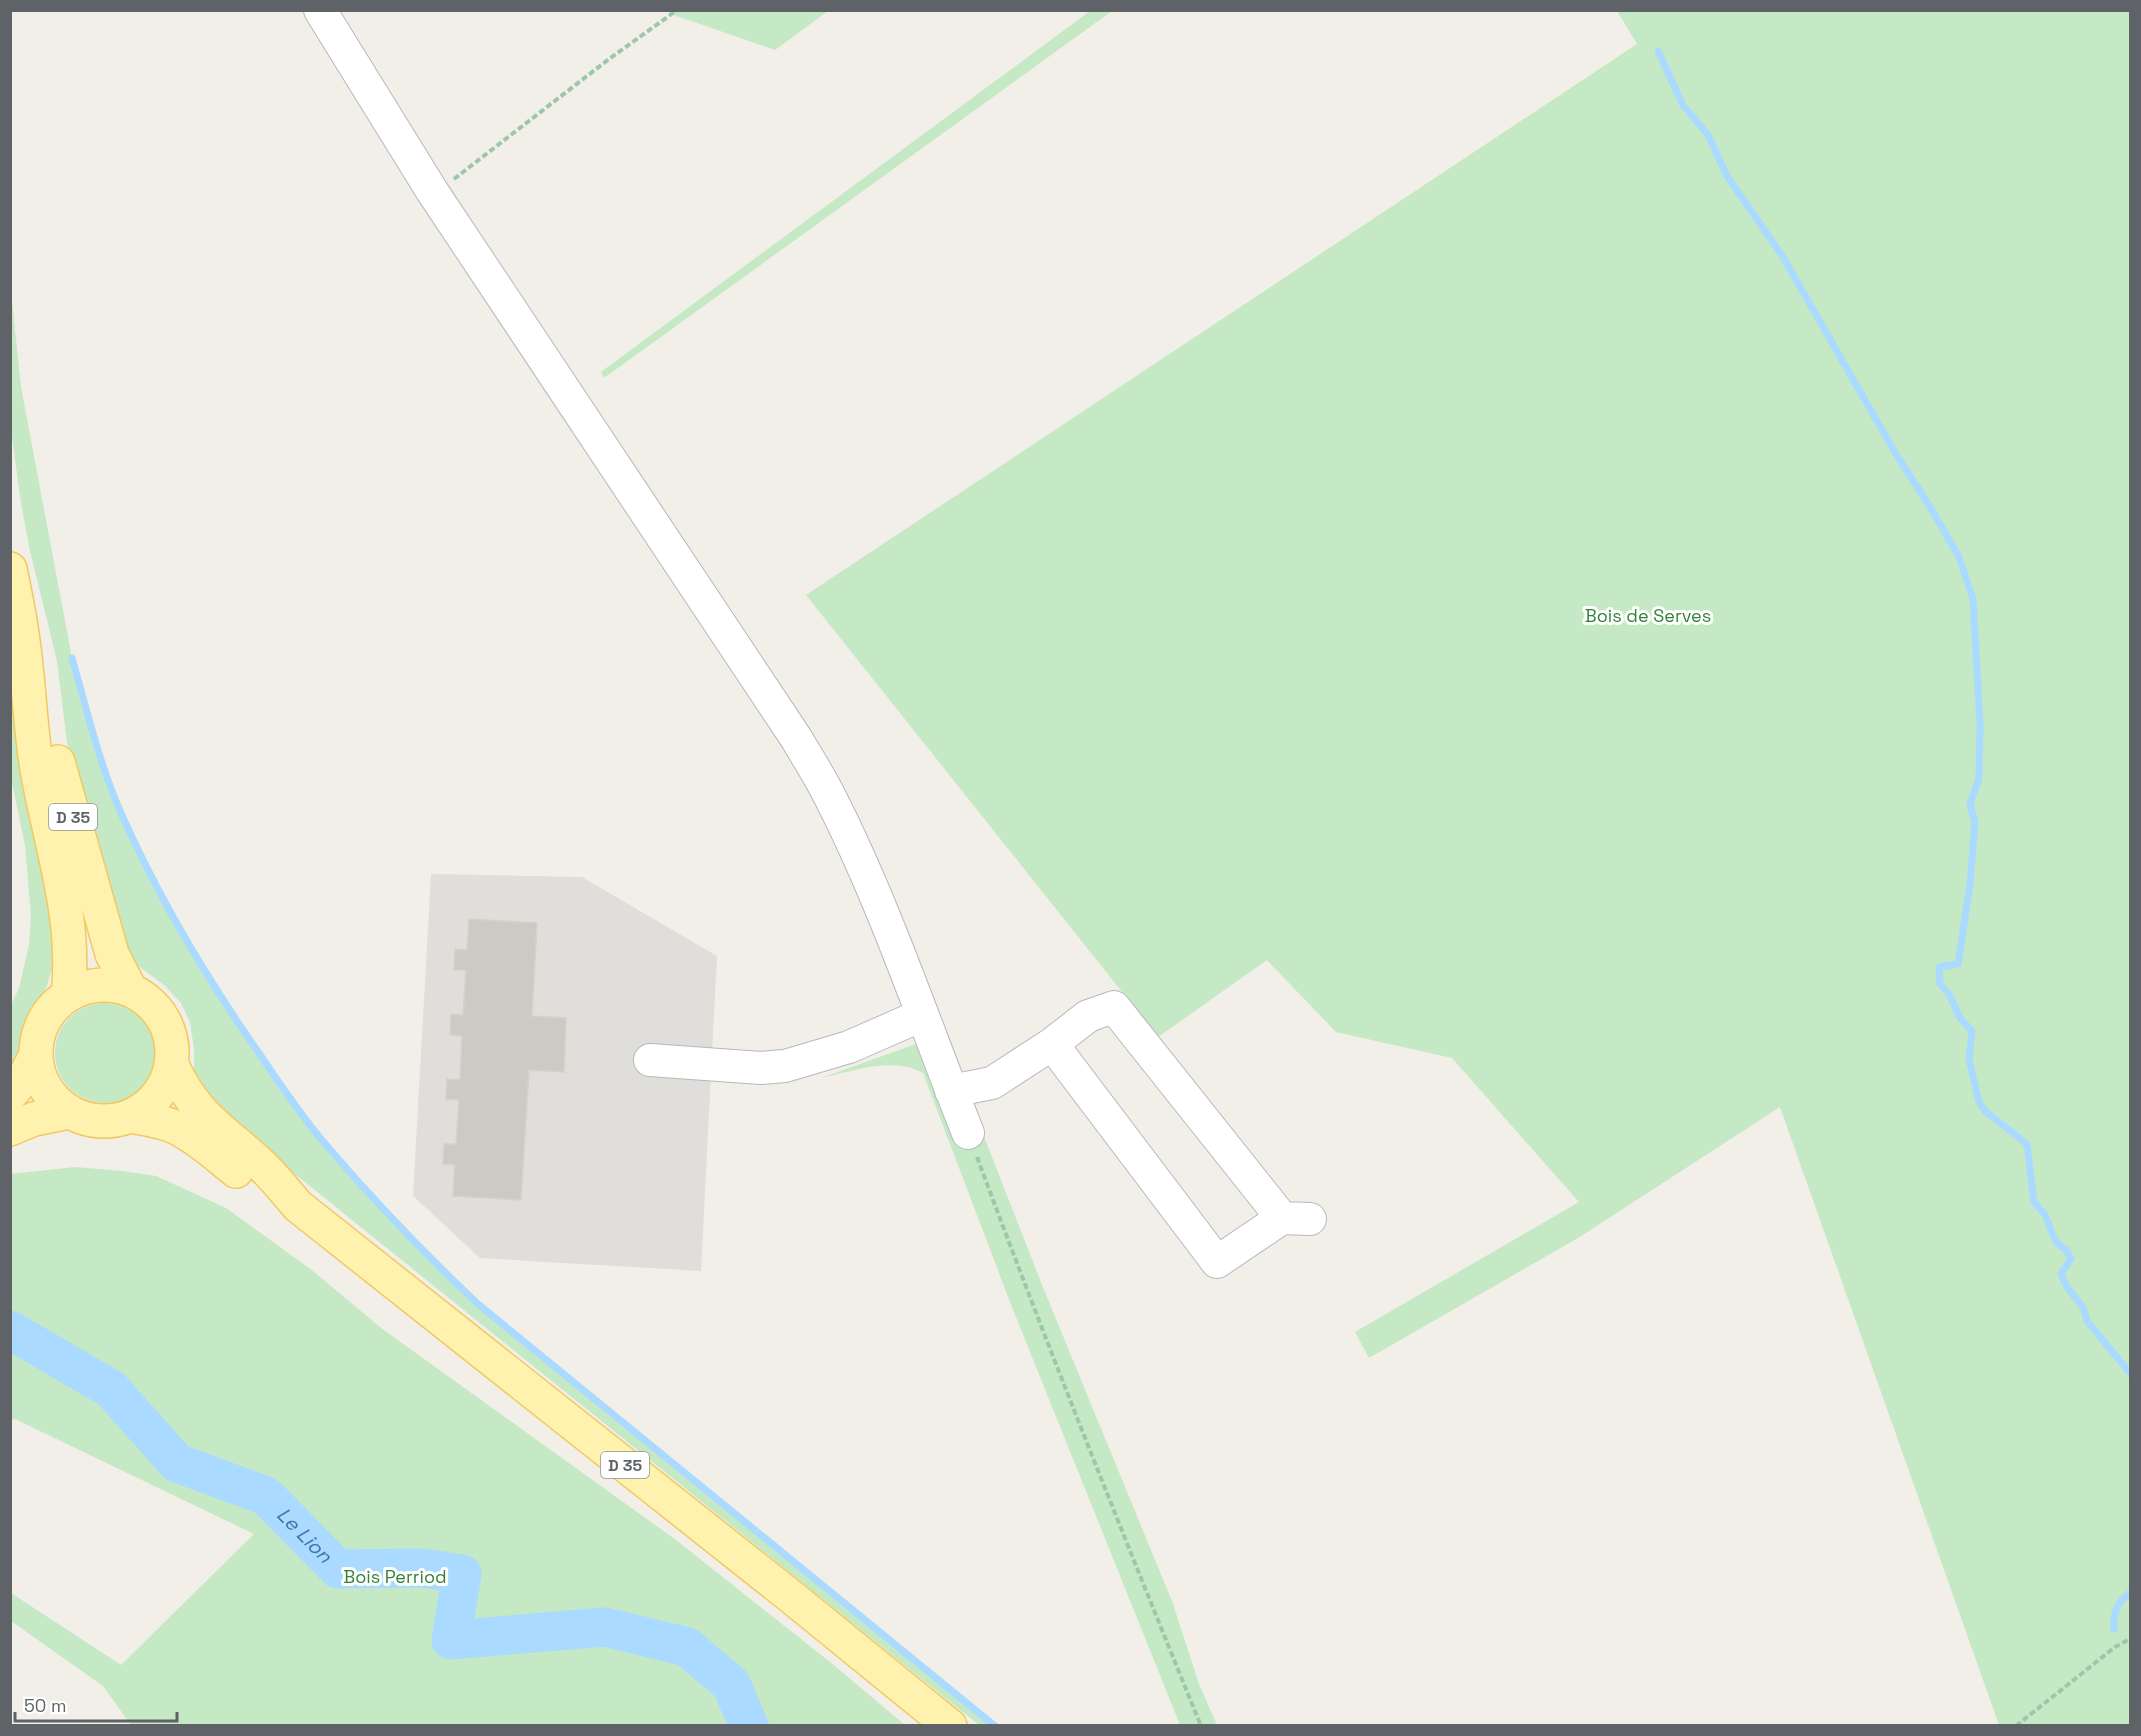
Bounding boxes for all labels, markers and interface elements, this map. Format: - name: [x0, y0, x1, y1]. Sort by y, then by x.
- park label: Bois de Serves: [1585, 604, 1711, 627]
- road number: D 35: [49, 804, 97, 830]
- road number: D 35: [601, 1452, 649, 1478]
- water label: Le Lion: [271, 1502, 338, 1569]
- park label: Bois Perriod: [343, 1565, 447, 1588]
- scale bar: [15, 1685, 177, 1723]
- text: 50 m: [24, 1694, 66, 1717]

